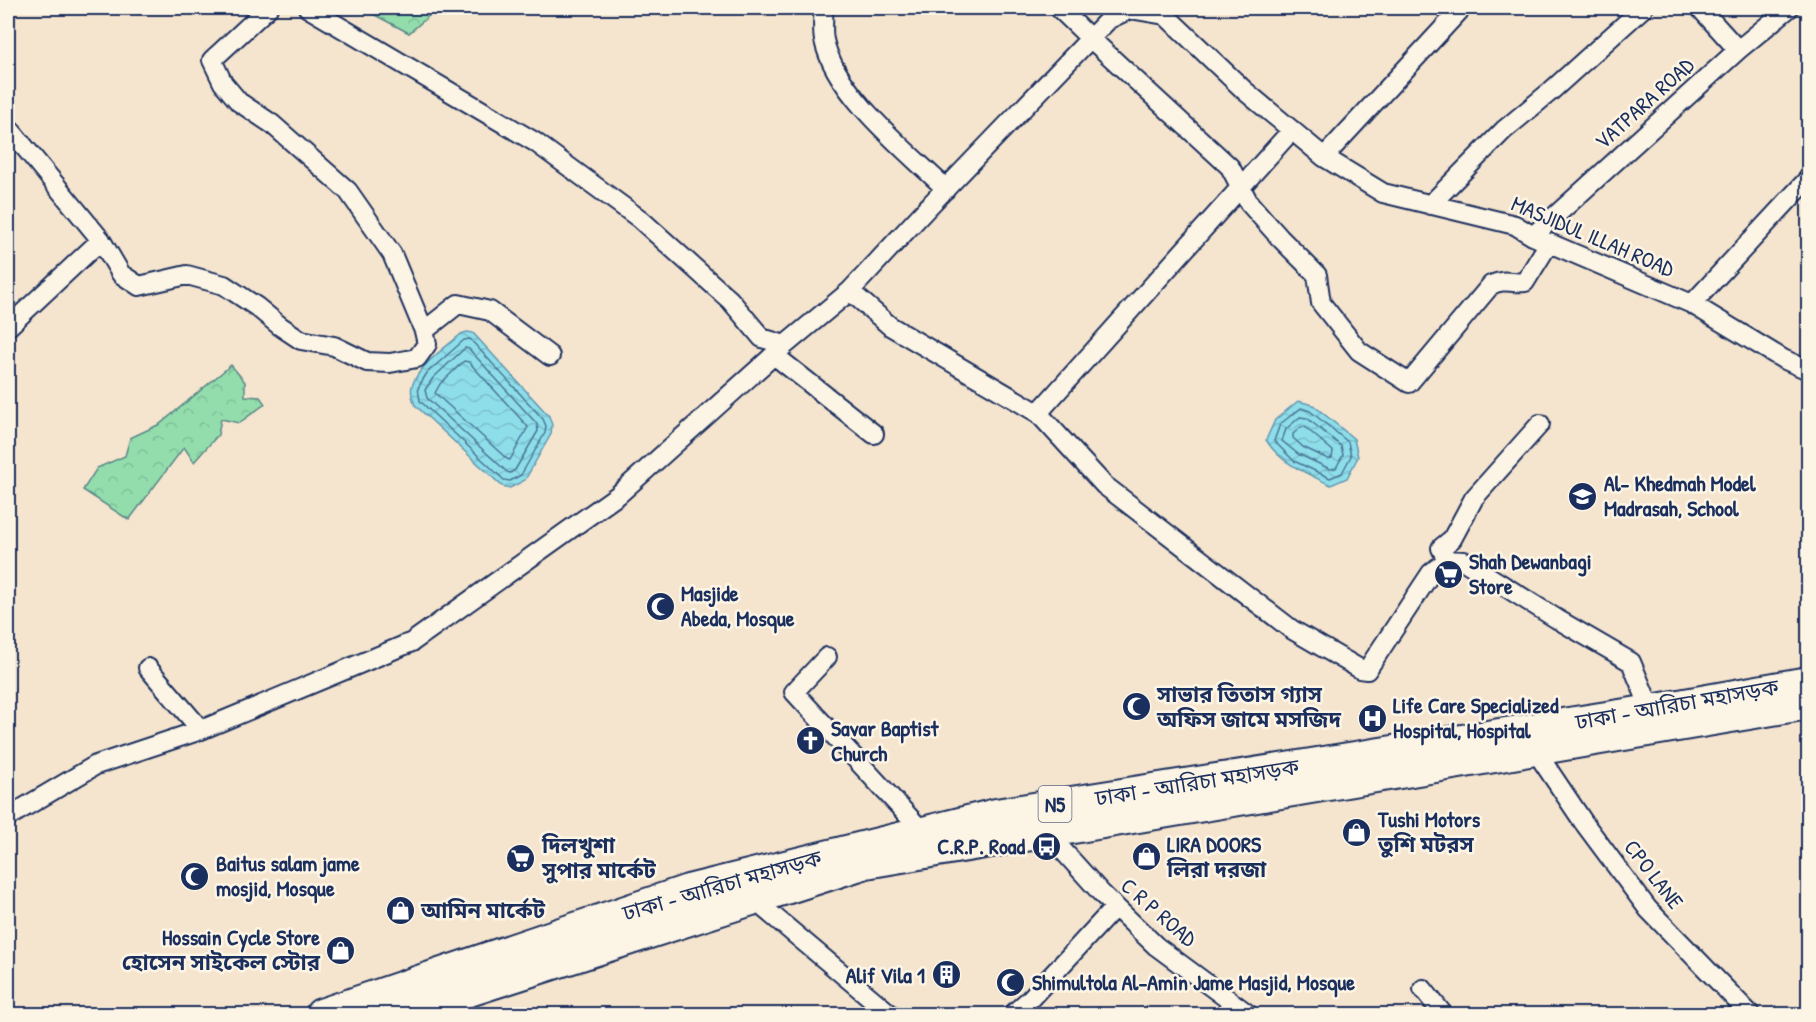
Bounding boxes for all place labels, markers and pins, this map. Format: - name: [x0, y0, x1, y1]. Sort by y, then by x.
- place label: Al- Khedmah Model Madrasah, School: [1604, 468, 1757, 523]
- school or university icon: Al- Khedmah Model Madrasah, School: [1567, 480, 1599, 512]
- place label: Shah Dewanbagi Store: [1469, 546, 1592, 601]
- supermarket icon: Shah Dewanbagi Store: [1432, 558, 1464, 590]
- place label: Masjide Abeda, Mosque: [681, 578, 795, 634]
- mosque icon: Masjide Abeda, Mosque: [644, 590, 676, 622]
- place label: সাভার তিতাস গ্যাস অফিস জামে মসজিদ: [1156, 679, 1342, 734]
- place label: Life Care Specialized Hospital, Hospital: [1393, 690, 1559, 746]
- mosque icon: সাভার তিতাস গ্যাস অফিস জামে মসজিদ: [1120, 691, 1152, 723]
- hospital icon: Life Care Specialized Hospital, Hospital: [1356, 702, 1388, 734]
- place label: Savar Baptist Church: [831, 713, 940, 768]
- church icon: Savar Baptist Church: [794, 725, 826, 757]
- place label: Tushi Motors তুশি মটরস: [1377, 804, 1481, 859]
- shop icon: Tushi Motors তুশি মটরস: [1341, 816, 1373, 848]
- place label: LIRA DOORS লিরা দরজা: [1166, 829, 1267, 884]
- place label: দিলখুশা সুপার মার্কেট: [541, 830, 657, 885]
- bus stop icon: C.R.P. Road: [1030, 830, 1062, 862]
- place label: C.R.P. Road: [937, 831, 1025, 861]
- shop icon: LIRA DOORS লিরা দরজা: [1130, 841, 1162, 873]
- supermarket icon: দিলখুশা সুপার মার্কেট: [505, 842, 537, 874]
- place label: Baitus salam jame mosjid, Mosque: [216, 848, 360, 904]
- mosque icon: Baitus salam jame mosjid, Mosque: [179, 860, 211, 892]
- shop icon: আমিন মার্কেট: [384, 894, 416, 926]
- place label: আমিন মার্কেট: [420, 895, 546, 925]
- place label: Hossain Cycle Store হোসেন সাইকেল স্টোর: [122, 922, 321, 977]
- shop icon: Hossain Cycle Store হোসেন সাইকেল স্টোর: [325, 934, 357, 966]
- building icon: Alif Vila 1: [930, 959, 962, 991]
- place label: Alif Vila 1: [846, 960, 925, 990]
- mosque icon: Shimultola Al-Amin Jame Masjid, Mosque: [995, 966, 1027, 998]
- place label: Shimultola Al-Amin Jame Masjid, Mosque: [1032, 967, 1355, 998]

